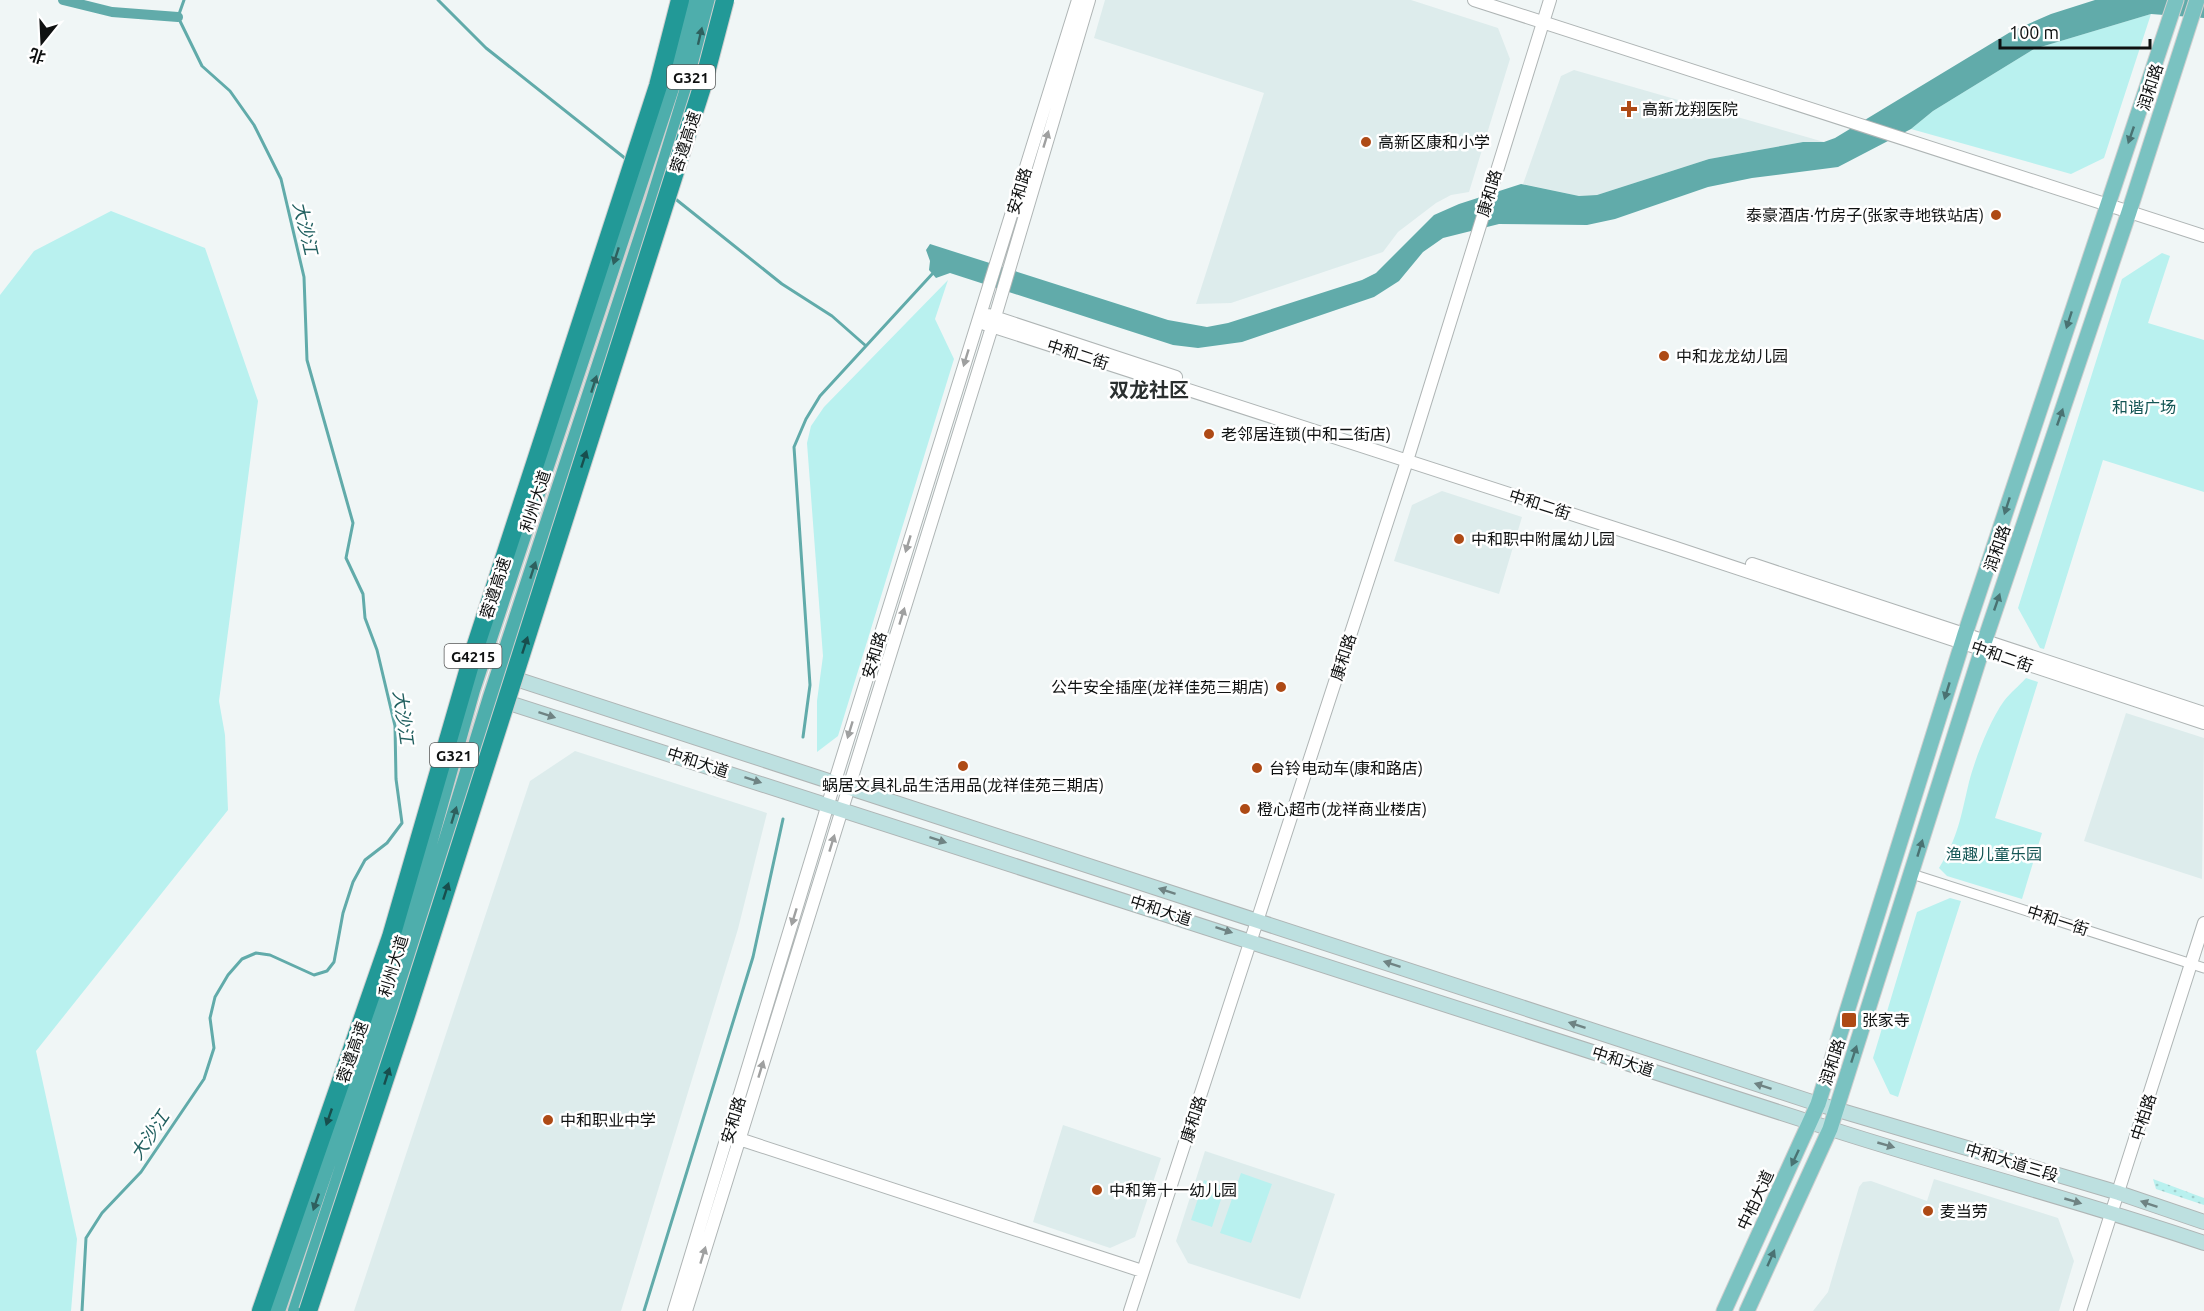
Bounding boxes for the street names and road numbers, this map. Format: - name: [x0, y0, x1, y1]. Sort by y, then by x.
- street label: 润和路: [2134, 61, 2166, 113]
- road number: G321: [667, 65, 715, 89]
- street label: 蓉遵高速: [667, 109, 703, 175]
- street label: 安和路: [1003, 165, 1035, 217]
- street label: 康和路: [1473, 167, 1505, 219]
- street label: 中和二街: [1045, 336, 1111, 372]
- street label: 利州大道: [517, 468, 553, 534]
- street label: 中和二街: [1507, 486, 1573, 522]
- street label: 润和路: [1981, 522, 2013, 574]
- street label: 蓉遵高速: [477, 555, 513, 621]
- street label: 安和路: [858, 629, 890, 681]
- street label: 康和路: [1327, 631, 1359, 683]
- street label: 中和二街: [1969, 637, 2035, 675]
- road number: G4215: [444, 644, 502, 668]
- road number: G321: [430, 743, 478, 767]
- street label: 中和大道: [665, 744, 731, 780]
- street label: 中和大道: [1128, 892, 1194, 928]
- street label: 中和一街: [2025, 902, 2091, 938]
- street label: 利州大道: [375, 933, 411, 999]
- street label: 蓉遵高速: [333, 1019, 371, 1085]
- street label: 润和路: [1816, 1036, 1848, 1088]
- street label: 中和大道: [1590, 1043, 1656, 1079]
- street label: 中柏路: [2127, 1091, 2159, 1143]
- street label: 康和路: [1177, 1093, 1209, 1145]
- street label: 安和路: [717, 1094, 749, 1146]
- street label: 中和大道三段: [1963, 1139, 2061, 1185]
- street label: 中柏大道: [1733, 1167, 1777, 1233]

